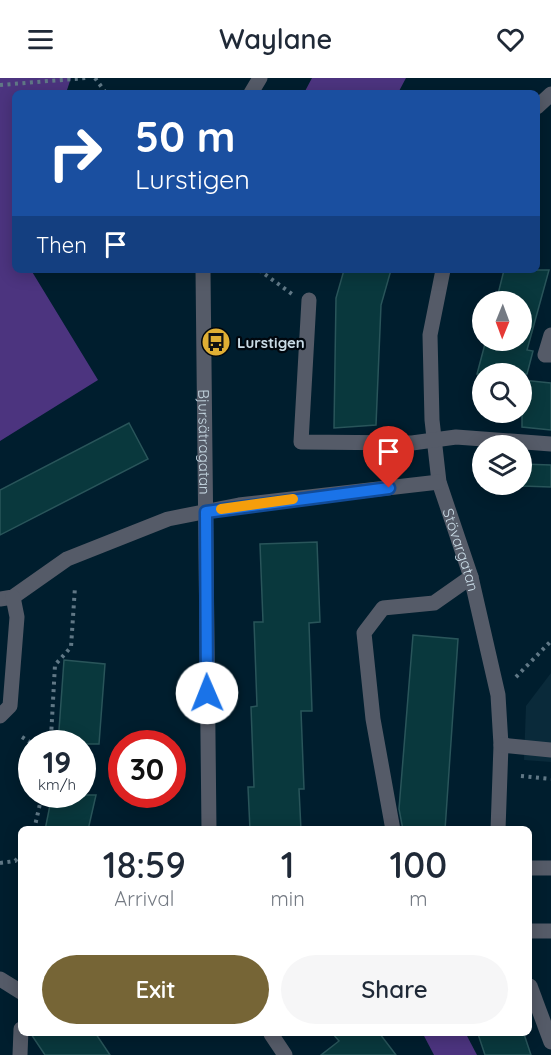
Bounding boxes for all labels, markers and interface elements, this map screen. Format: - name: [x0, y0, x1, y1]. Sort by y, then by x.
- text: Waylane: [219, 22, 332, 56]
- icon: menu: [24, 23, 57, 56]
- icon: heart: [494, 23, 527, 56]
- text: 50 m: [135, 110, 235, 163]
- icon: right: [36, 114, 114, 192]
- text: Lurstigen: [135, 162, 250, 196]
- icon: arrive: [99, 228, 132, 261]
- text: Then: [36, 231, 87, 259]
- north arrow: [472, 291, 532, 351]
- map controls: [472, 291, 532, 495]
- bus stop icon: Lurstigen: [200, 326, 232, 358]
- place label: Lurstigen: [237, 333, 305, 352]
- button: search: [472, 363, 532, 423]
- street label: Bjursätragatan: [195, 389, 215, 495]
- pin: [363, 426, 414, 488]
- icon: arrive: [372, 435, 405, 468]
- button: layers: [472, 435, 532, 495]
- street label: Stövargatan: [439, 506, 483, 593]
- position arrow: [175, 661, 239, 725]
- speed limit sign: 30: [108, 730, 186, 808]
- text: 19: [43, 743, 71, 781]
- text: km/h: [38, 775, 76, 794]
- text: 18:59: [103, 842, 186, 887]
- text: 1: [281, 842, 295, 887]
- text: 100: [390, 842, 447, 887]
- text: Arrival: [114, 886, 174, 911]
- text: min: [271, 886, 305, 911]
- text: m: [409, 886, 427, 911]
- button: Exit: [42, 955, 269, 1024]
- button: Share: [281, 955, 508, 1024]

